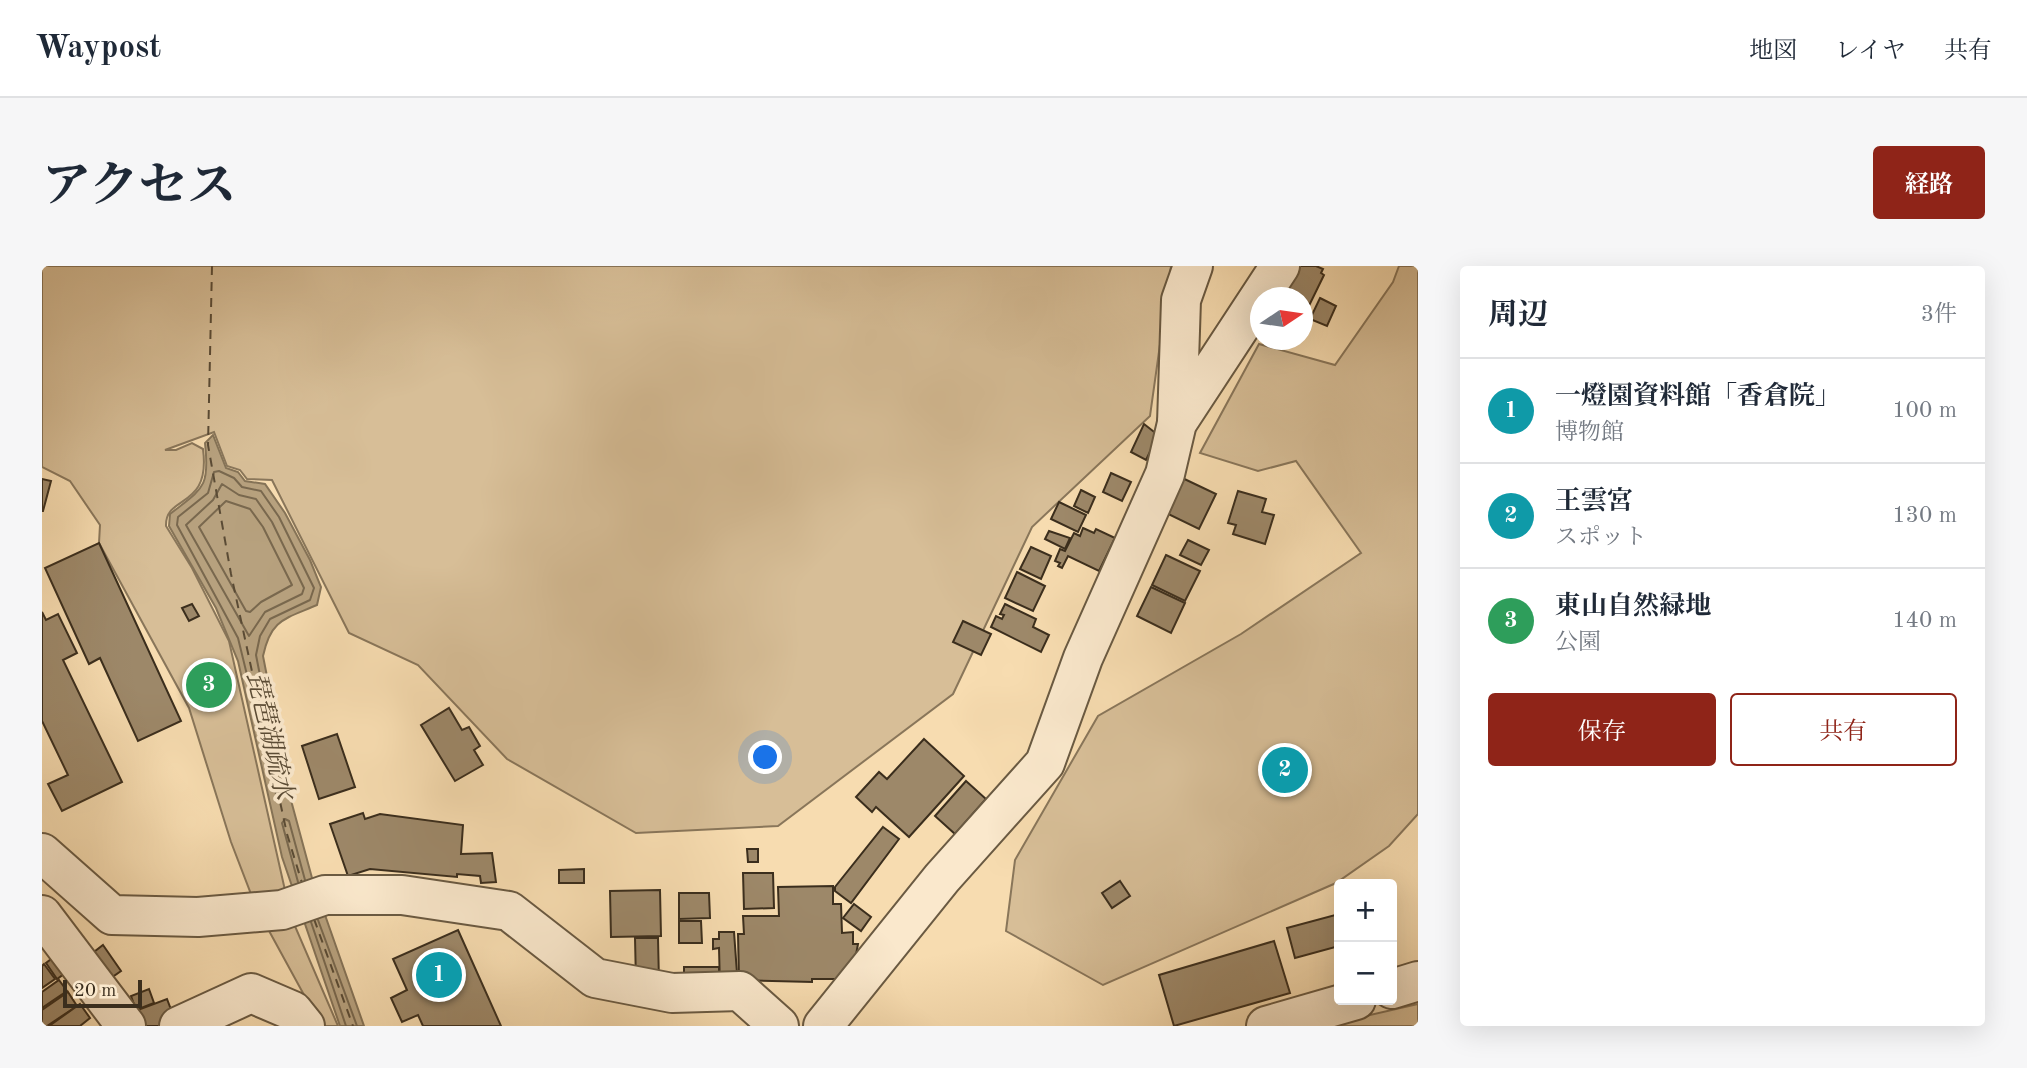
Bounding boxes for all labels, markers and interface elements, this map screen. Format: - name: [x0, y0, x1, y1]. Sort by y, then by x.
- text: Waypost: [35, 32, 161, 65]
- text: 地図: [1749, 40, 1797, 64]
- text: レイヤ: [1835, 40, 1906, 64]
- text: 共有: [1944, 40, 1992, 64]
- button: 経路: [1873, 146, 1985, 219]
- text: アクセス: [42, 164, 237, 213]
- north arrow: [1250, 287, 1313, 350]
- text: 周辺: [1488, 301, 1548, 331]
- text: 3件: [1921, 303, 1957, 326]
- text: 一燈園資料館「香倉院」: [1555, 384, 1841, 410]
- text: 1: [1504, 399, 1518, 422]
- text: 100 m: [1892, 399, 1957, 422]
- text: 博物館: [1555, 421, 1624, 444]
- text: 王雲宮: [1555, 489, 1633, 515]
- text: 2: [1504, 504, 1518, 527]
- text: 130 m: [1892, 504, 1957, 527]
- text: スポット: [1555, 526, 1647, 549]
- text: 東山自然緑地: [1555, 594, 1711, 620]
- text: 3: [1504, 609, 1518, 632]
- text: 140 m: [1892, 609, 1957, 632]
- text: 公園: [1555, 631, 1601, 654]
- pin: 3: [186, 659, 232, 711]
- water label: 琵琶湖疏水: [242, 669, 299, 805]
- button: 保存: [1488, 693, 1716, 766]
- button: 共有: [1730, 693, 1957, 766]
- your location: [748, 740, 782, 774]
- pin: 2: [1262, 744, 1308, 796]
- map controls: [1334, 879, 1397, 1005]
- button: +: [1334, 879, 1397, 942]
- button: −: [1334, 942, 1397, 1005]
- pin: 1: [416, 949, 462, 1001]
- scale bar: [63, 977, 142, 1009]
- text: 20 m: [74, 982, 116, 1001]

